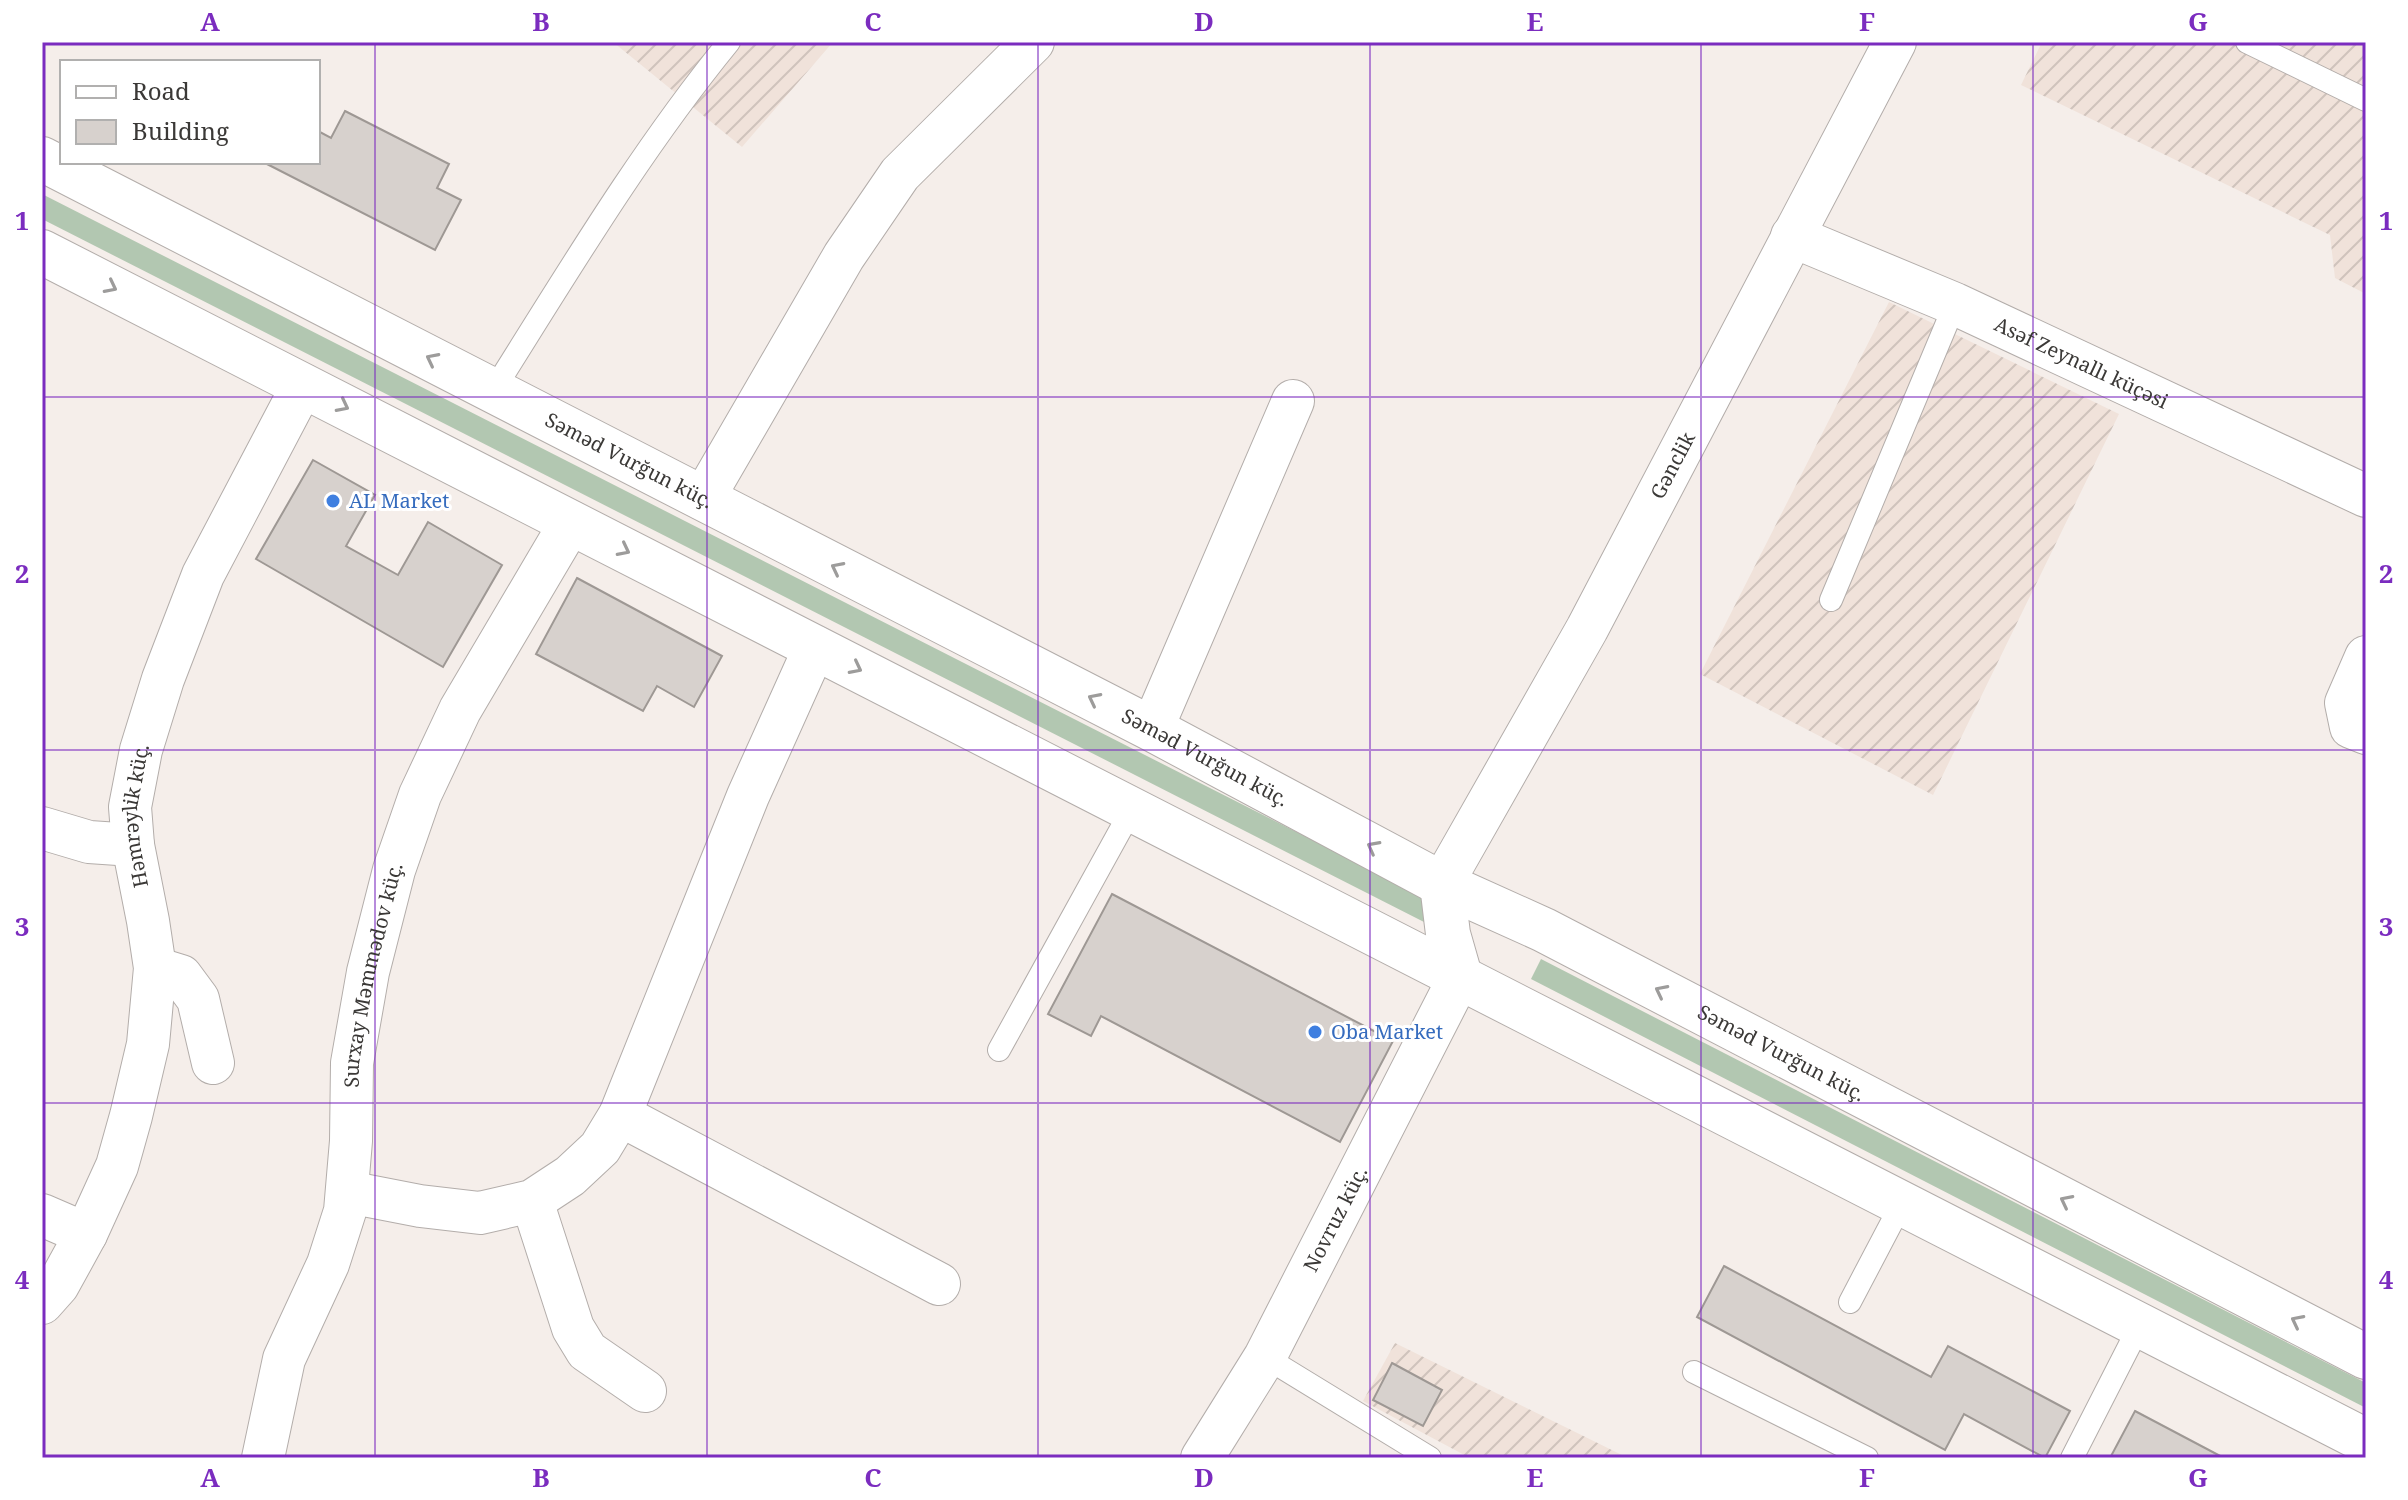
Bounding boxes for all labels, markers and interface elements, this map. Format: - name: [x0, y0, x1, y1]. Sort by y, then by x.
- text: A: [200, 3, 220, 39]
- text: B: [532, 3, 550, 39]
- text: C: [864, 3, 882, 39]
- text: D: [1194, 3, 1214, 39]
- text: E: [1527, 3, 1544, 39]
- text: F: [1859, 3, 1875, 39]
- text: G: [2188, 3, 2208, 39]
- legend: [60, 60, 320, 164]
- text: Road: [132, 74, 190, 107]
- text: Building: [132, 114, 229, 147]
- text: 1: [15, 202, 29, 238]
- text: 1: [2379, 202, 2393, 238]
- one-way arrow: [103, 278, 118, 293]
- street label: Asəf Zeynallı küçəsi: [1990, 310, 2173, 415]
- one-way arrow: [425, 354, 440, 369]
- one-way arrow: [334, 396, 349, 411]
- street label: Səməd Vurğun küç.: [541, 406, 718, 514]
- street label: Gənclik: [1644, 427, 1701, 503]
- place label: AL Market: [349, 487, 449, 514]
- marker: AL Market: [324, 492, 342, 510]
- one-way arrow: [616, 540, 631, 555]
- text: 2: [15, 555, 29, 591]
- text: 2: [2379, 555, 2393, 591]
- one-way arrow: [831, 562, 846, 577]
- one-way arrow: [847, 658, 862, 674]
- one-way arrow: [1087, 694, 1102, 709]
- street label: Səməd Vurğun küç.: [1117, 702, 1293, 812]
- street label: Həmrəylik küç.: [116, 740, 155, 890]
- one-way arrow: [1366, 842, 1381, 857]
- street label: Surxay Məmmədov küç.: [338, 858, 409, 1088]
- text: 3: [15, 908, 29, 944]
- text: 3: [2379, 908, 2393, 944]
- one-way arrow: [1655, 986, 1670, 1001]
- street label: Səməd Vurğun küç.: [1693, 998, 1870, 1108]
- place label: Oba Market: [1331, 1018, 1443, 1045]
- marker: Oba Market: [1306, 1023, 1324, 1041]
- street label: Novruz küç.: [1297, 1161, 1373, 1276]
- one-way arrow: [2060, 1196, 2074, 1211]
- text: 4: [15, 1261, 30, 1297]
- text: 4: [2379, 1261, 2394, 1297]
- one-way arrow: [2290, 1316, 2305, 1331]
- text: A: [200, 1459, 220, 1495]
- text: B: [532, 1459, 550, 1495]
- text: C: [864, 1459, 882, 1495]
- text: D: [1194, 1459, 1214, 1495]
- text: E: [1527, 1459, 1544, 1495]
- text: F: [1859, 1459, 1875, 1495]
- text: G: [2188, 1459, 2208, 1495]

